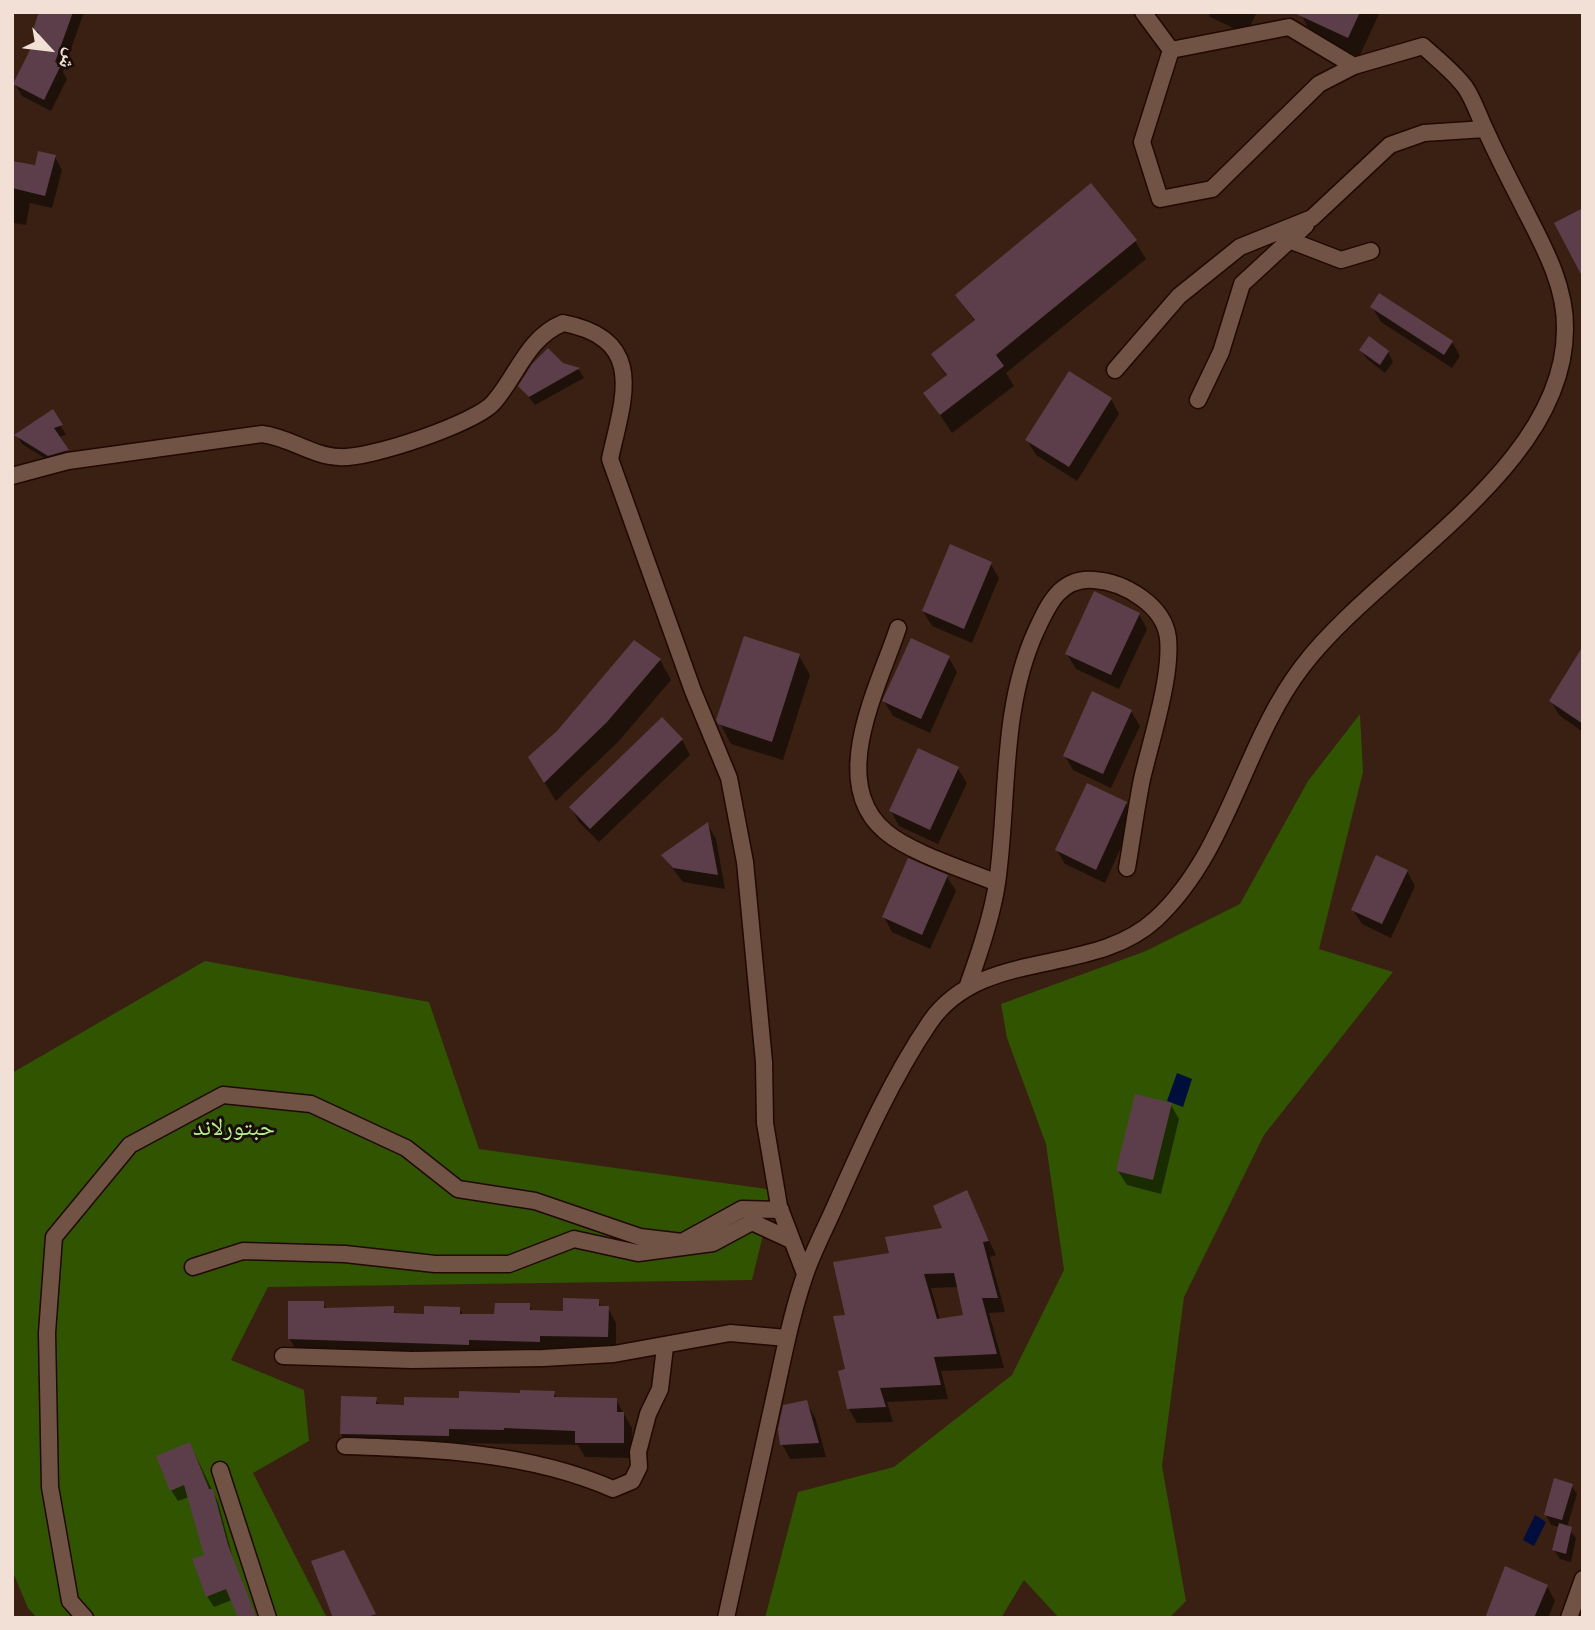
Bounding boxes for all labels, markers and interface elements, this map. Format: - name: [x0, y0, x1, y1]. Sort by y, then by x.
- north arrow: [14, 14, 84, 84]
- text: ش: [52, 44, 85, 74]
- park label: حبتورلاند: [193, 1116, 275, 1144]

